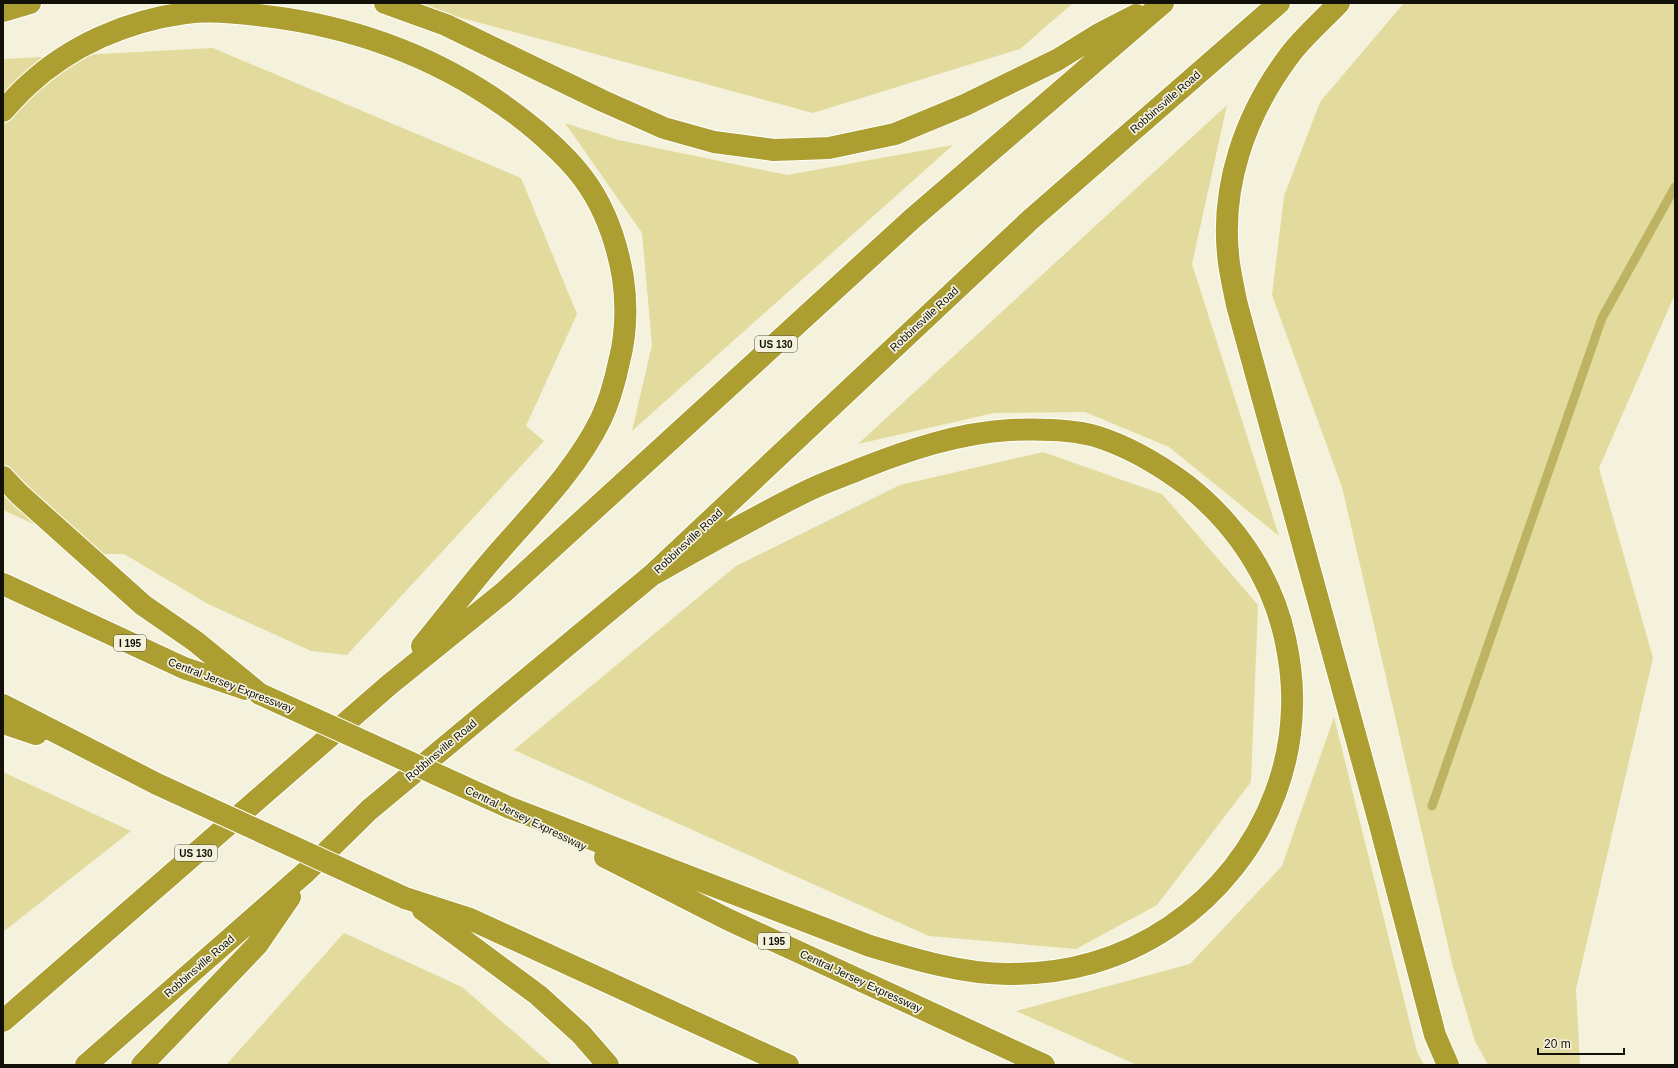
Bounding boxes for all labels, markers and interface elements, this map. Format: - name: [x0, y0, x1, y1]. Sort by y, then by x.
- street label: Robbinsville Road: [1128, 68, 1202, 136]
- street label: Robbinsville Road: [887, 284, 961, 354]
- road number: US 130: [755, 336, 797, 352]
- street label: Robbinsville Road: [651, 506, 725, 576]
- road number: I 195: [114, 635, 146, 651]
- street label: Central Jersey Expressway: [167, 656, 296, 715]
- street label: Robbinsville Road: [403, 717, 479, 783]
- street label: Central Jersey Expressway: [463, 783, 589, 853]
- road number: US 130: [175, 845, 217, 861]
- street label: Robbinsville Road: [162, 932, 236, 1000]
- road number: I 195: [758, 933, 790, 949]
- street label: Central Jersey Expressway: [798, 947, 924, 1015]
- scale bar: [1538, 1030, 1624, 1056]
- text: 20 m: [1544, 1037, 1571, 1051]

